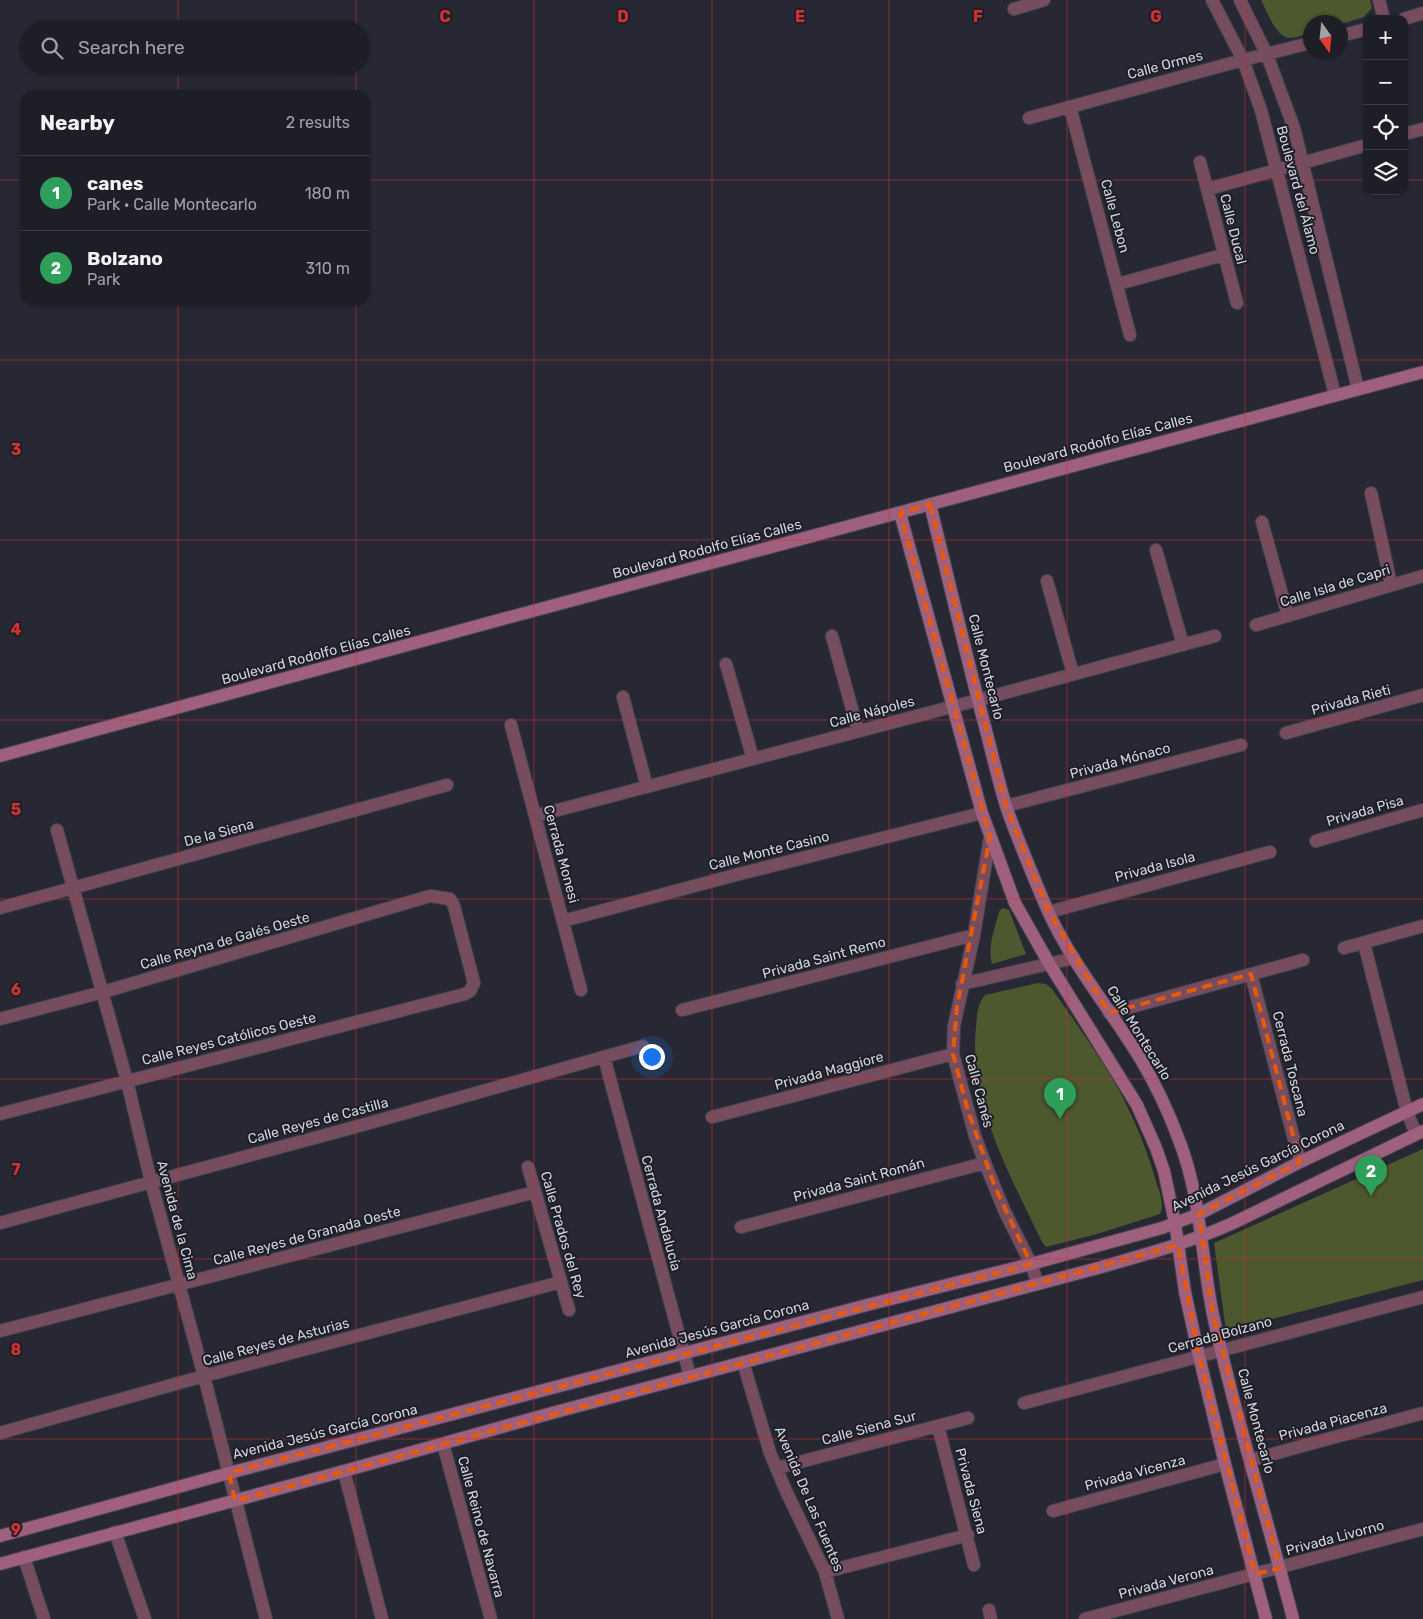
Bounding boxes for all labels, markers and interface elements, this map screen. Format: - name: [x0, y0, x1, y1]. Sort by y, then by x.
- text: C: [439, 7, 451, 26]
- text: D: [617, 7, 629, 26]
- text: E: [795, 7, 805, 26]
- text: F: [973, 7, 983, 26]
- text: G: [1150, 7, 1162, 26]
- north arrow: [1303, 15, 1348, 60]
- map controls: [1363, 15, 1408, 195]
- button: +: [1363, 15, 1408, 60]
- search box: [20, 20, 370, 75]
- icon: search: [38, 34, 66, 62]
- text: Search here: [78, 36, 185, 59]
- street label: Calle Ormes: [1125, 47, 1205, 83]
- button: −: [1363, 60, 1408, 105]
- button: locate: [1363, 105, 1408, 150]
- text: Nearby: [40, 110, 115, 135]
- text: 2 results: [286, 113, 350, 132]
- street label: Boulevard del Álamo: [1273, 124, 1324, 256]
- button: layers: [1363, 150, 1408, 195]
- text: canes: [87, 172, 143, 195]
- street label: Calle Lebon: [1097, 177, 1133, 255]
- text: 1: [52, 184, 60, 203]
- text: 180 m: [305, 184, 350, 203]
- street label: Calle Ducal: [1216, 192, 1250, 266]
- text: Park · Calle Montecarlo: [87, 195, 257, 214]
- text: Bolzano: [87, 247, 163, 270]
- text: 2: [51, 259, 61, 278]
- text: 310 m: [306, 259, 350, 278]
- text: Park: [87, 270, 120, 289]
- street label: Boulevard Rodolfo Elías Calles: [1002, 410, 1194, 476]
- text: 3: [11, 440, 21, 459]
- street label: Boulevard Rodolfo Elías Calles: [611, 516, 803, 582]
- street label: Calle Isla de Capri: [1278, 561, 1392, 611]
- street label: Calle Montecarlo: [965, 612, 1007, 722]
- text: 4: [11, 620, 22, 639]
- street label: Boulevard Rodolfo Elías Calles: [220, 622, 412, 688]
- street label: Privada Rieti: [1309, 681, 1393, 719]
- street label: Calle Nápoles: [828, 692, 916, 732]
- street label: Privada Mónaco: [1068, 739, 1172, 783]
- street label: Privada Pisa: [1324, 792, 1406, 830]
- text: 5: [11, 800, 21, 819]
- street label: Cerrada Monesi: [540, 803, 582, 905]
- street label: De la Siena: [182, 816, 256, 850]
- street label: Calle Monte Casino: [707, 828, 831, 874]
- street label: Privada Isola: [1113, 848, 1197, 886]
- street label: Calle Reyna de Galés Oeste: [138, 909, 312, 973]
- street label: Privada Saint Remo: [761, 933, 887, 983]
- text: 6: [11, 980, 21, 999]
- street label: Calle Montecarlo: [1103, 983, 1175, 1083]
- street label: Calle Reyes Católicos Oeste: [140, 1009, 318, 1069]
- street label: Cerrada Toscana: [1269, 1009, 1311, 1119]
- your location: [639, 1044, 665, 1070]
- street label: Privada Maggiore: [773, 1048, 886, 1094]
- street label: Calle Canés: [961, 1052, 997, 1130]
- pin: 1: [1044, 1078, 1076, 1119]
- street label: Calle Reyes de Castilla: [246, 1094, 390, 1148]
- street label: Avenida Jesús García Corona: [1169, 1117, 1347, 1215]
- street label: Cerrada Andalucía: [637, 1153, 685, 1273]
- street label: Privada Saint Román: [791, 1154, 927, 1206]
- pin: 2: [1355, 1155, 1387, 1196]
- street label: Avenida de la Cima: [153, 1159, 201, 1281]
- text: 7: [11, 1160, 21, 1179]
- street label: Calle Prados del Rey: [537, 1170, 589, 1301]
- street label: Calle Reyes de Granada Oeste: [211, 1203, 403, 1269]
- street label: Avenida Jesús García Corona: [623, 1296, 811, 1362]
- street label: Cerrada Bolzano: [1166, 1313, 1274, 1357]
- street label: Calle Reyes de Asturias: [201, 1314, 351, 1370]
- text: 8: [11, 1340, 22, 1359]
- street label: Calle Montecarlo: [1234, 1367, 1278, 1475]
- street label: Privada Piacenza: [1277, 1399, 1389, 1445]
- street label: Avenida Jesús García Corona: [231, 1401, 419, 1463]
- street label: Calle Siena Sur: [820, 1407, 919, 1449]
- street label: Avenida De Las Fuentes: [771, 1424, 847, 1574]
- street label: Privada Siena: [951, 1446, 991, 1536]
- street label: Privada Vicenza: [1083, 1451, 1187, 1495]
- street label: Calle Reino de Navarra: [454, 1454, 508, 1600]
- street label: Privada Livorno: [1284, 1517, 1386, 1559]
- text: 9: [11, 1520, 21, 1539]
- street label: Privada Verona: [1117, 1561, 1215, 1603]

